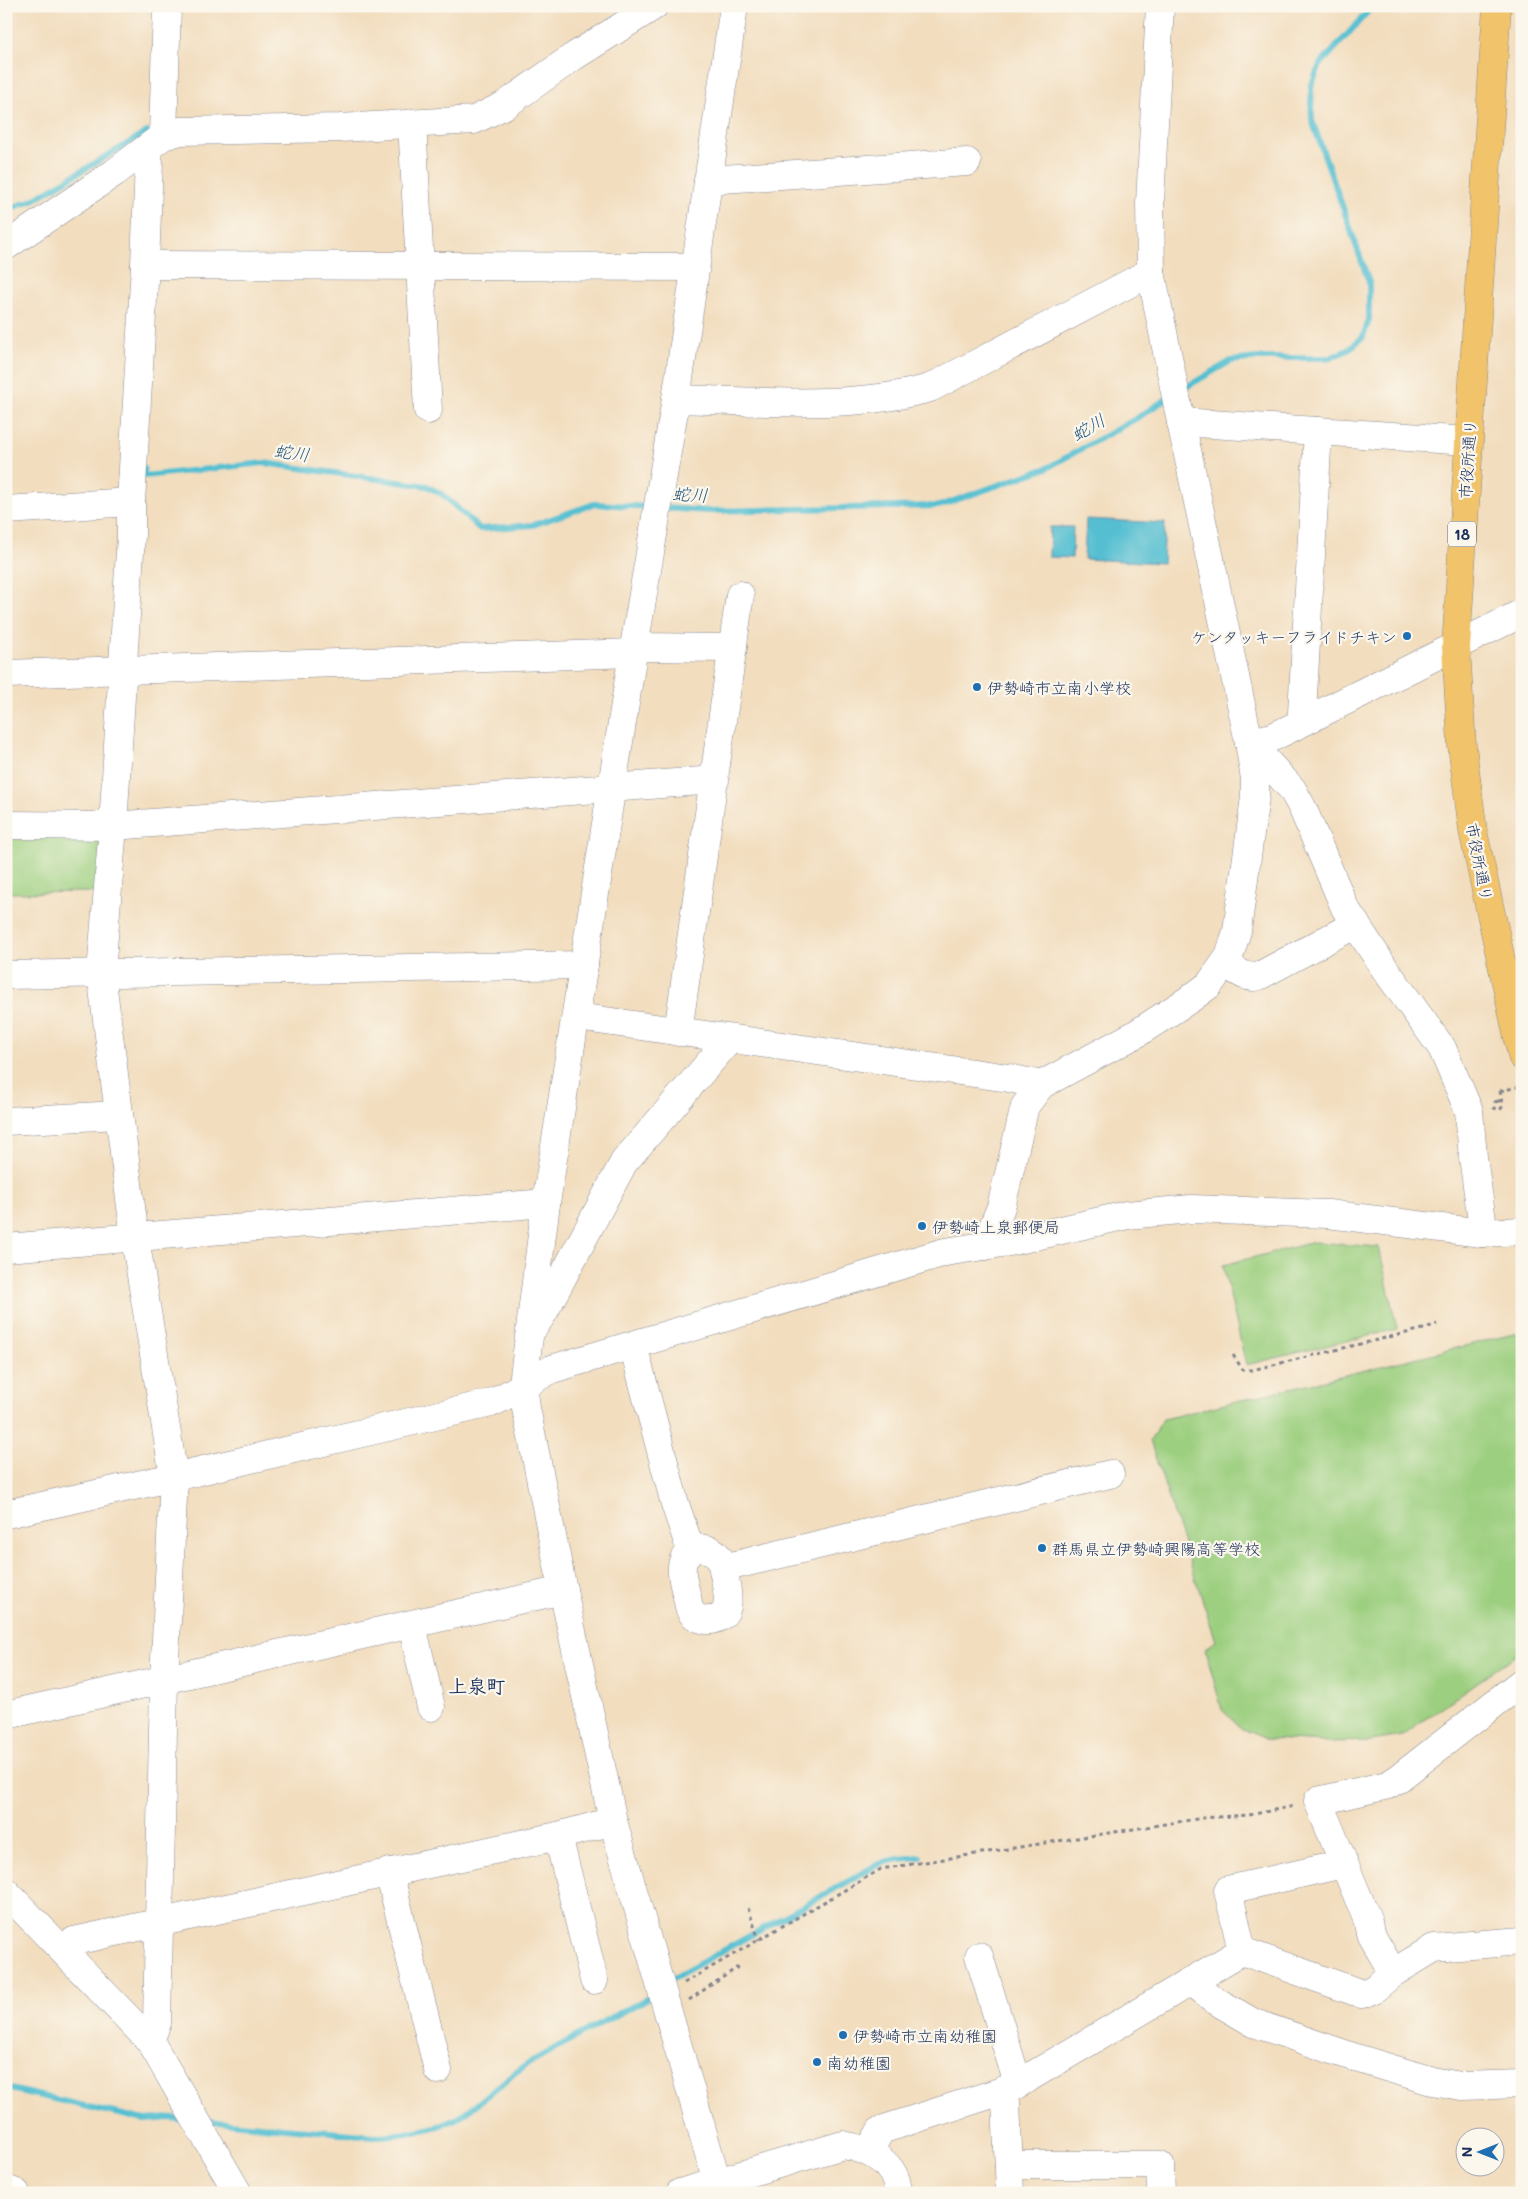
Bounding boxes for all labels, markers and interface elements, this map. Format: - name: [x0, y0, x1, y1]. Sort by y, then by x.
- water label: 蛇川: [1066, 408, 1110, 446]
- street label: 市役所通り: [1454, 418, 1480, 500]
- water label: 蛇川: [273, 438, 311, 466]
- water label: 蛇川: [671, 481, 709, 507]
- road number: 18: [1448, 522, 1476, 546]
- place label: ケンタッキーフライドチキン: [1191, 626, 1397, 647]
- marker: ケンタッキーフライドチキン: [1401, 630, 1413, 642]
- place label: 伊勢崎市立南小学校: [987, 677, 1131, 698]
- marker: 伊勢崎市立南小学校: [971, 681, 983, 693]
- street label: 市役所通り: [1462, 821, 1498, 903]
- place label: 伊勢崎上泉郵便局: [932, 1216, 1060, 1237]
- marker: 伊勢崎上泉郵便局: [916, 1220, 928, 1232]
- place label: 群馬県立伊勢崎興陽高等学校: [1052, 1538, 1260, 1559]
- marker: 群馬県立伊勢崎興陽高等学校: [1036, 1542, 1048, 1554]
- district label: 上泉町: [448, 1673, 506, 1698]
- place label: 伊勢崎市立南幼稚園: [853, 2025, 997, 2046]
- marker: 伊勢崎市立南幼稚園: [837, 2029, 849, 2041]
- place label: 南幼稚園: [827, 2052, 891, 2073]
- marker: 南幼稚園: [811, 2056, 823, 2068]
- north arrow: [1456, 2126, 1506, 2176]
- text: N: [1457, 2147, 1476, 2157]

